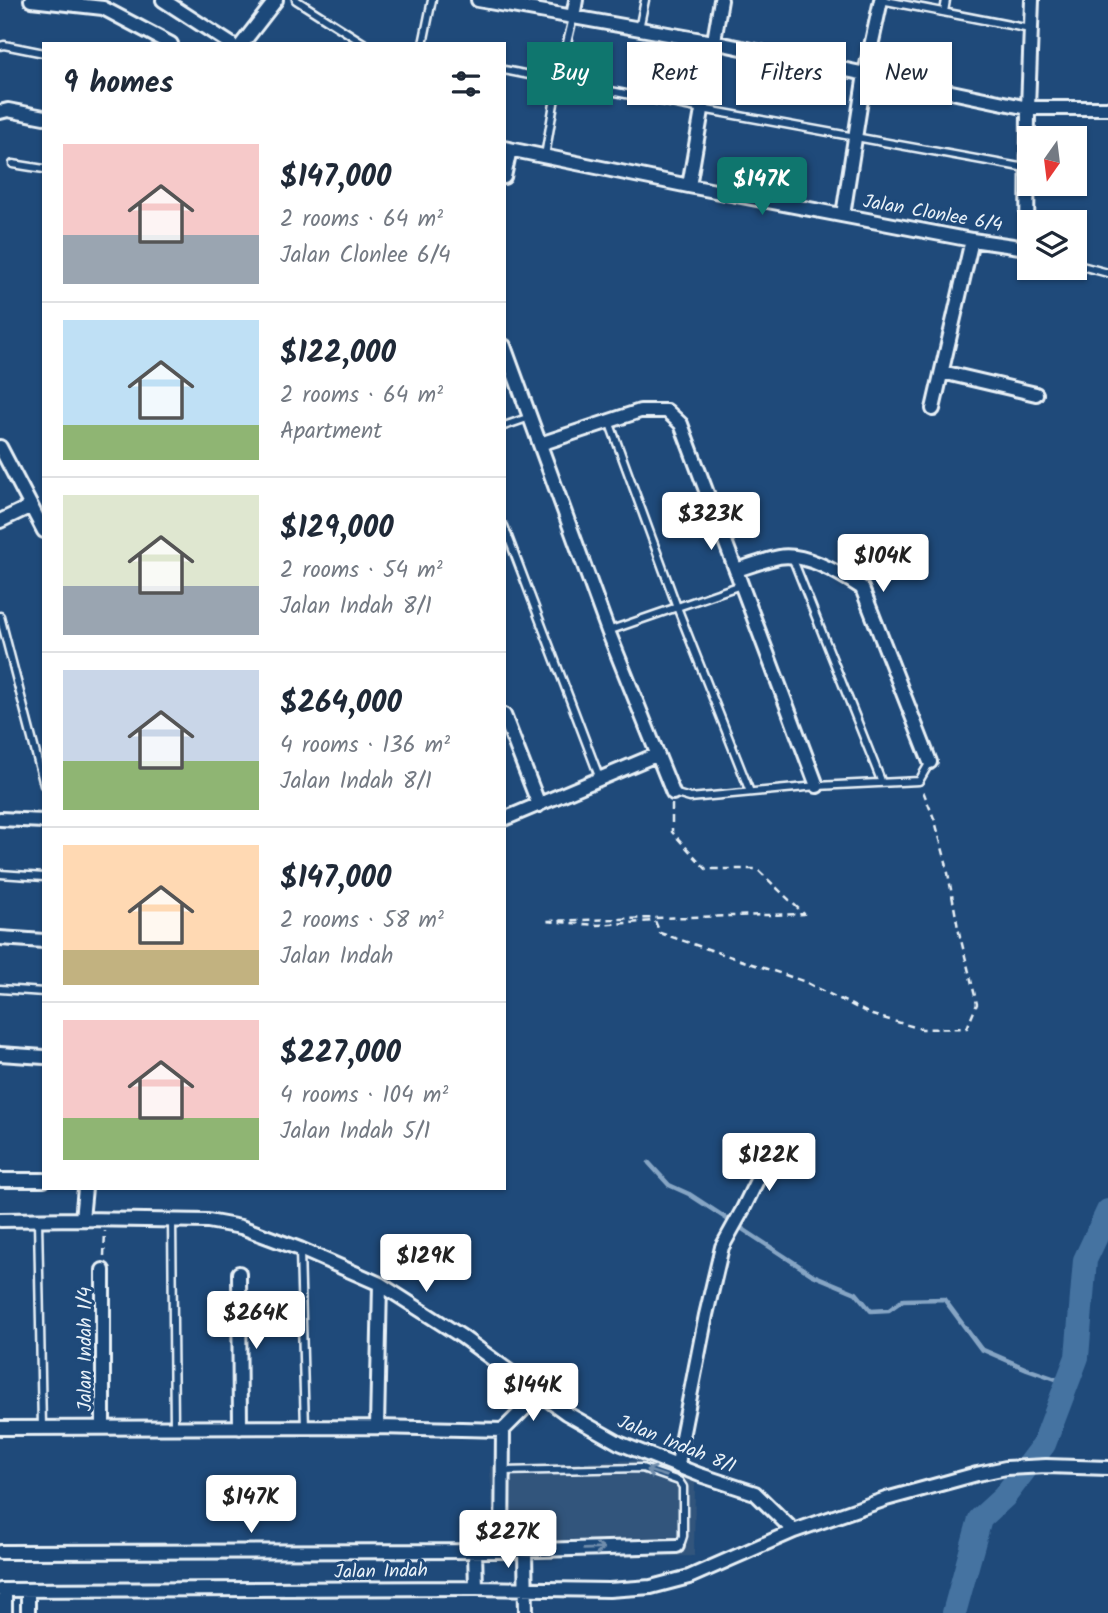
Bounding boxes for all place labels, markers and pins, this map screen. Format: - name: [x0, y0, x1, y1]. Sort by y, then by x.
- pin: $147K: [713, 158, 811, 217]
- pin: $323K: [662, 492, 760, 552]
- pin: $104K: [834, 534, 932, 594]
- pin: $122K: [720, 1134, 818, 1193]
- pin: $129K: [377, 1234, 475, 1294]
- pin: $264K: [207, 1292, 305, 1351]
- pin: $144K: [484, 1364, 582, 1423]
- pin: $147K: [202, 1476, 300, 1535]
- pin: $227K: [459, 1510, 557, 1570]

